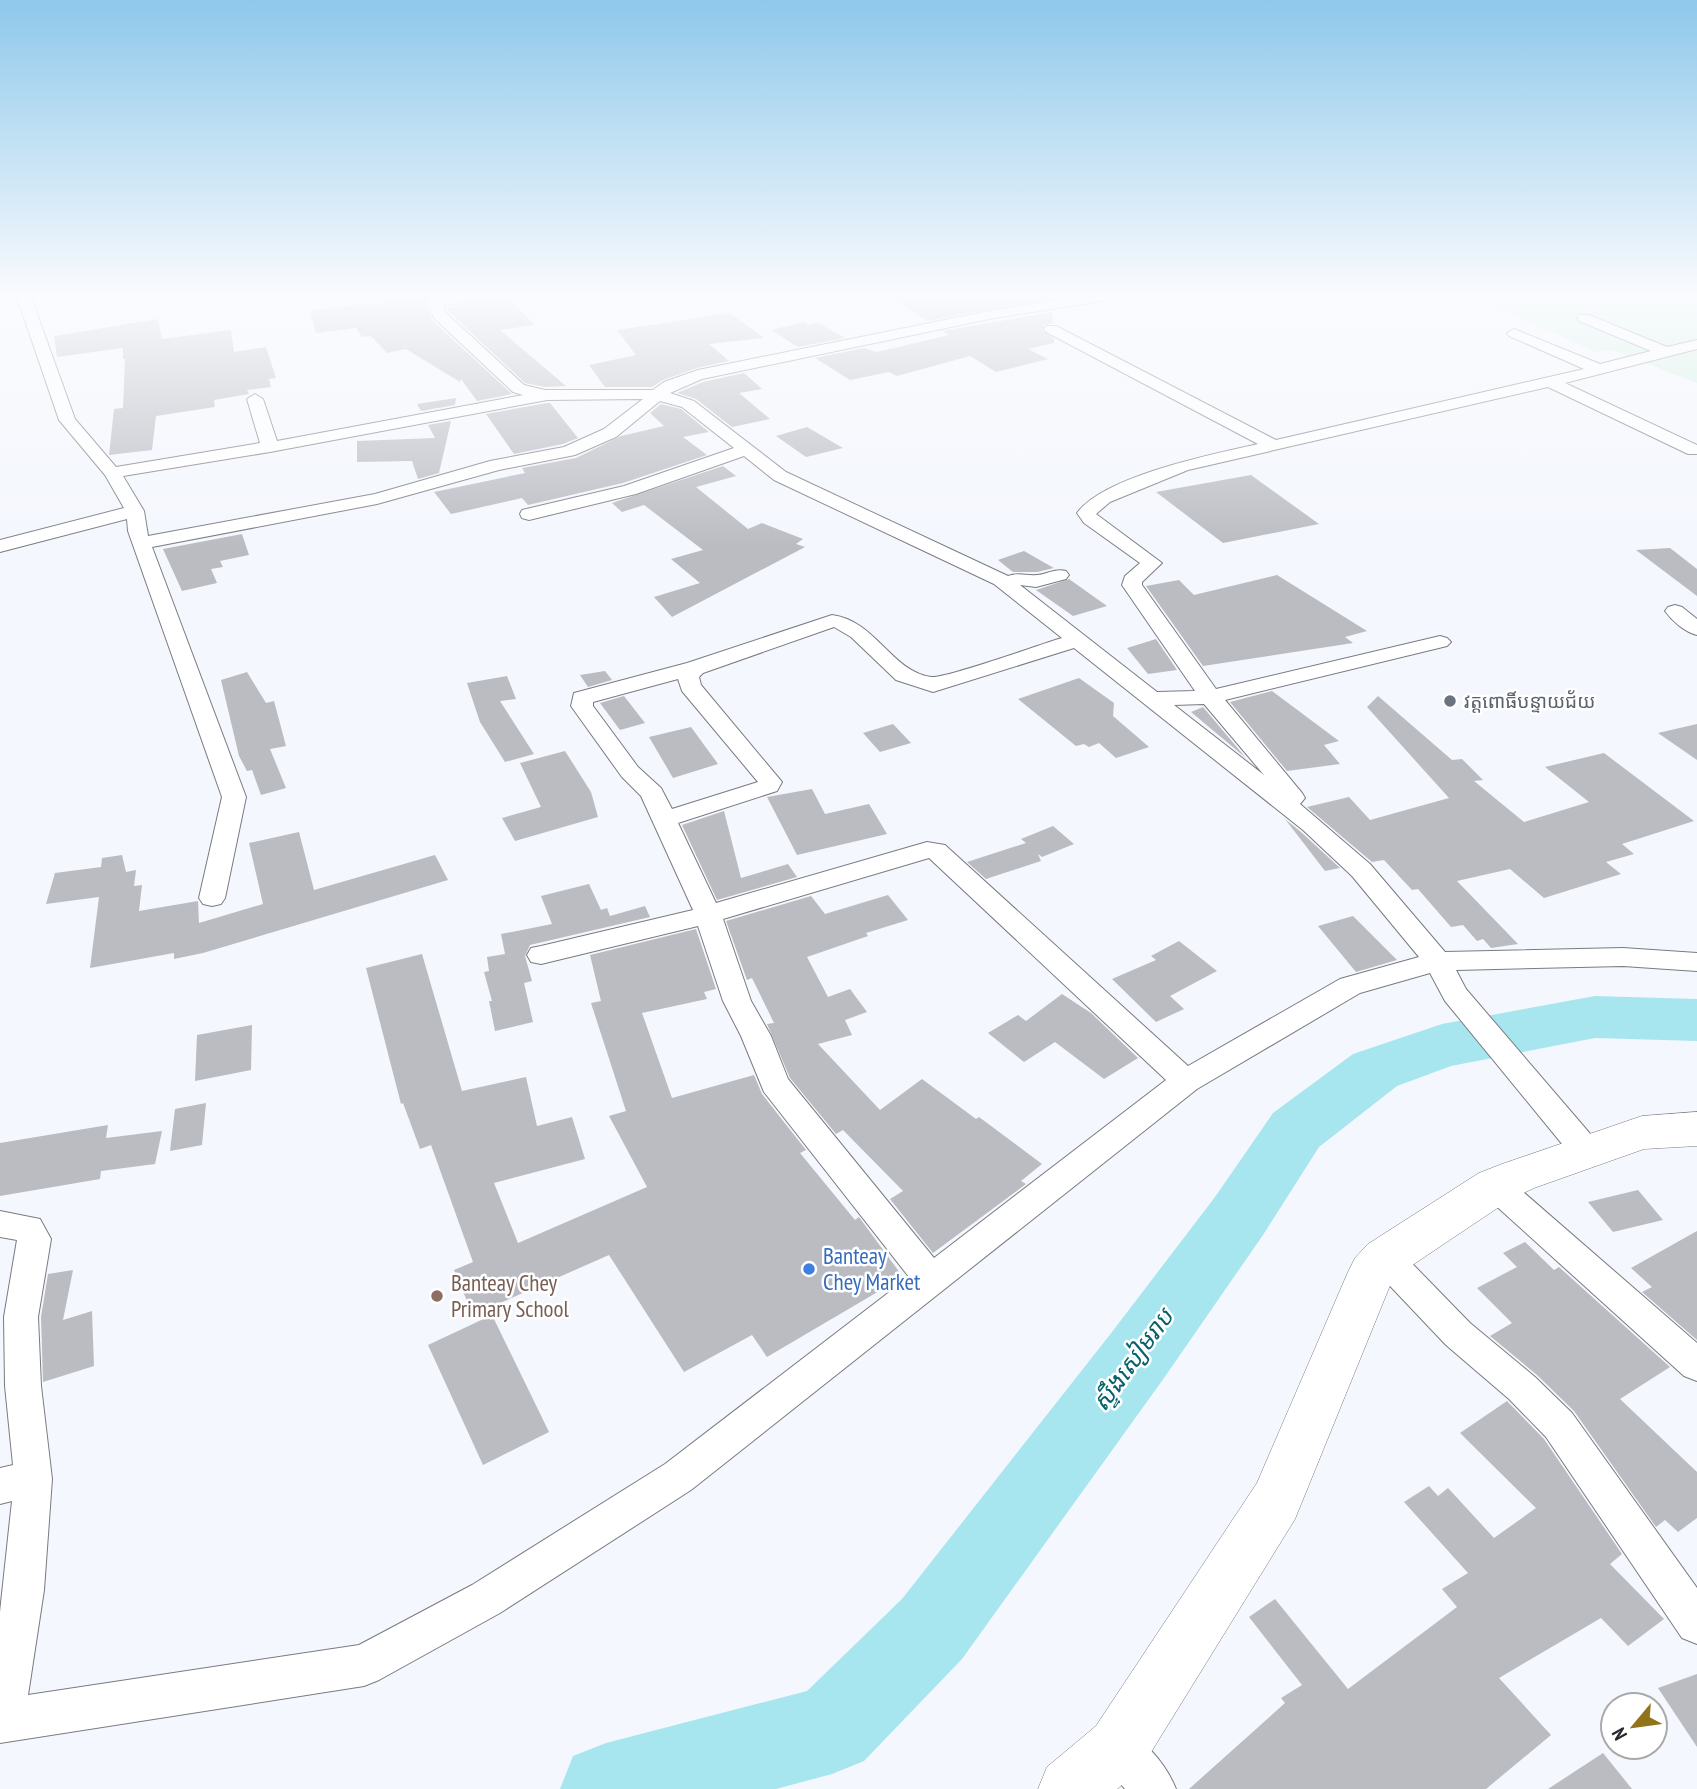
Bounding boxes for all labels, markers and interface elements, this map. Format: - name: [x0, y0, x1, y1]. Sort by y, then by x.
- place label: វត្តពោធិ៍បន្ទាយជ័យ: [1464, 689, 1595, 713]
- marker: វត្តពោធិ៍បន្ទាយជ័យ: [1442, 693, 1458, 709]
- place label: Banteay Chey Market: [823, 1241, 921, 1296]
- marker: Banteay Chey Market: [801, 1261, 817, 1277]
- place label: Banteay Chey Primary School: [451, 1268, 569, 1323]
- marker: Banteay Chey Primary School: [429, 1288, 445, 1304]
- water label: ស្ទឹងសៀមរាប: [1085, 1301, 1181, 1417]
- north arrow: [1599, 1691, 1669, 1761]
- text: N: [1606, 1724, 1632, 1745]

